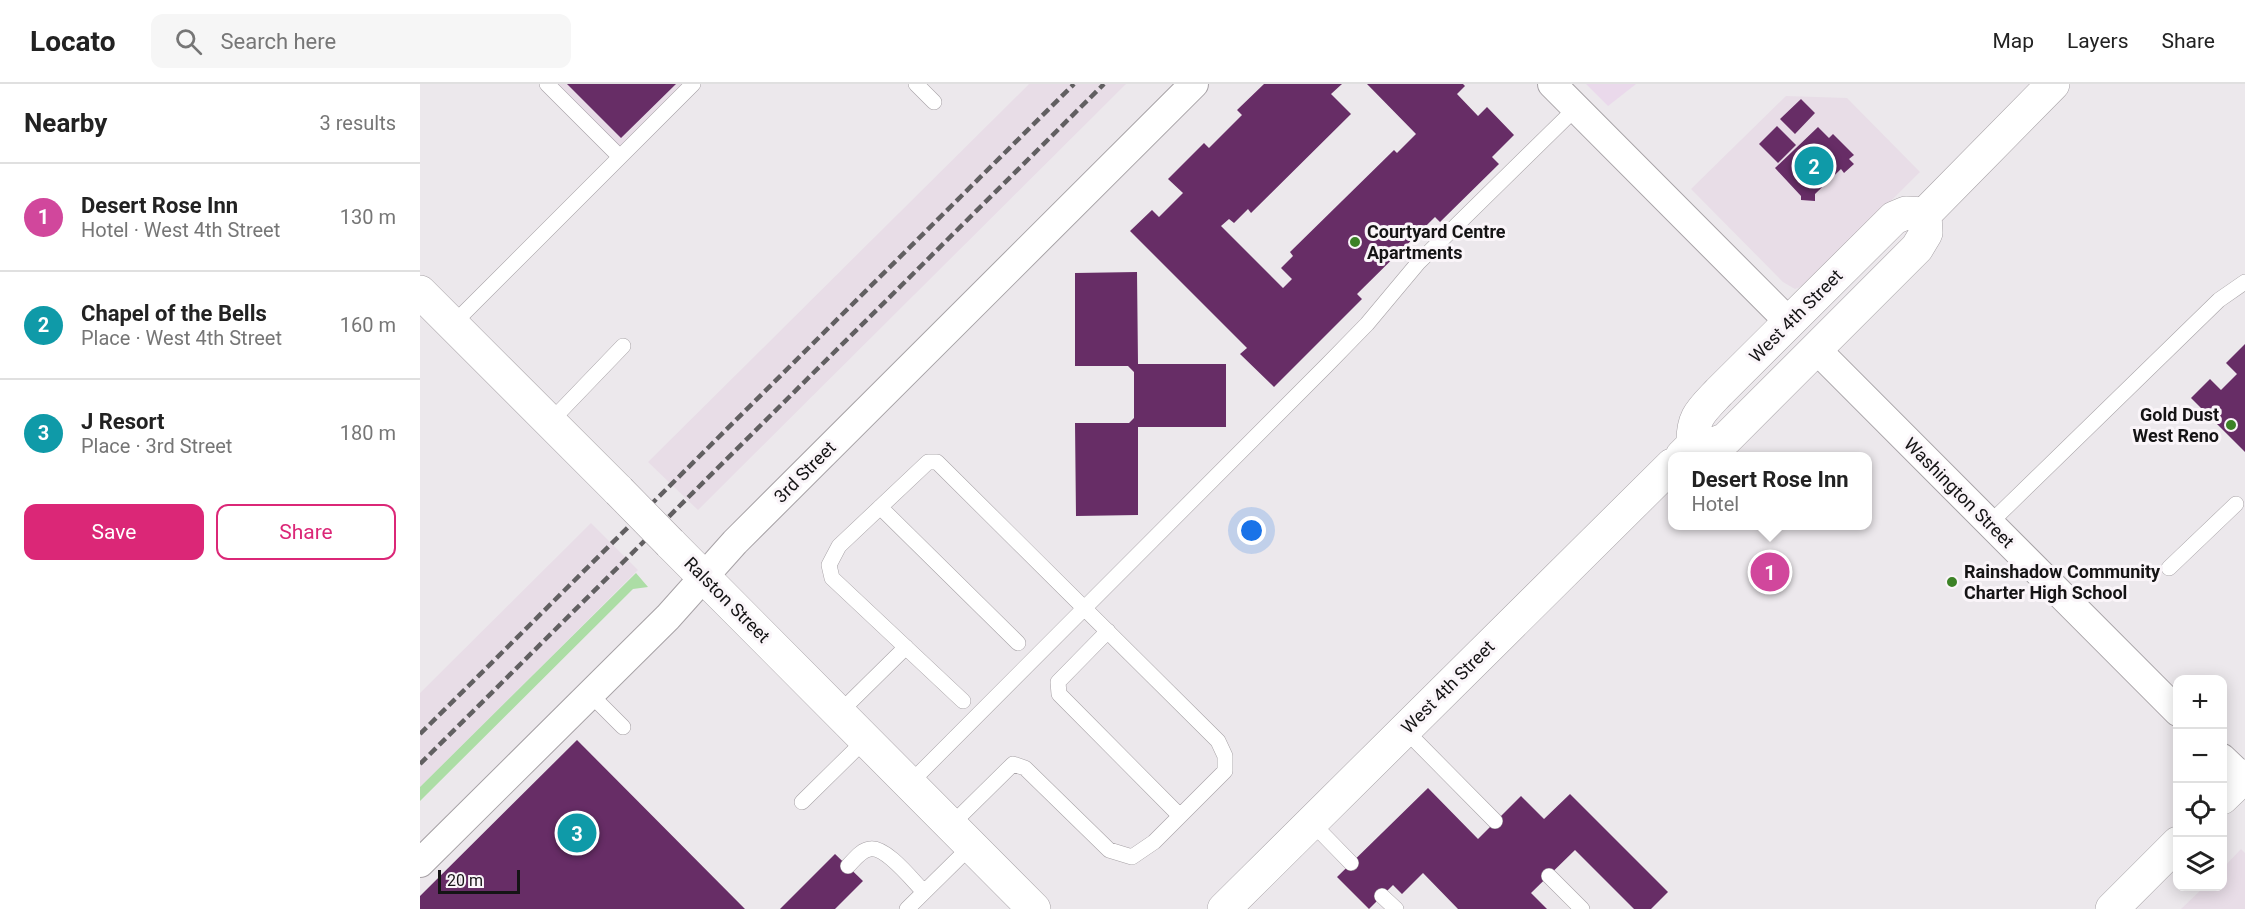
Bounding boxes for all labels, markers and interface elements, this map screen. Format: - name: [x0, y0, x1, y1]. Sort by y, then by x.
- search box: [151, 14, 571, 68]
- text: Locato: [30, 25, 115, 58]
- icon: search: [172, 25, 205, 58]
- text: Search here: [220, 29, 336, 54]
- text: Map: [1992, 29, 2034, 53]
- text: Layers: [2067, 29, 2128, 53]
- text: Share: [2161, 29, 2215, 53]
- text: Nearby: [24, 108, 107, 138]
- text: 3 results: [320, 111, 396, 135]
- pin: 2: [1794, 144, 1834, 188]
- text: Desert Rose Inn: [81, 193, 238, 218]
- text: 1: [38, 205, 49, 229]
- text: 130 m: [340, 205, 396, 229]
- text: Hotel · West 4th Street: [81, 218, 280, 242]
- place label: Courtyard Centre Apartments: [1367, 221, 1506, 263]
- marker: Courtyard Centre Apartments: [1348, 235, 1362, 249]
- street label: West 4th Street: [1745, 265, 1847, 366]
- text: Chapel of the Bells: [81, 301, 267, 326]
- text: 2: [38, 313, 49, 337]
- text: 160 m: [340, 313, 396, 337]
- text: Place · West 4th Street: [81, 326, 282, 350]
- place label: Gold Dust West Reno: [2132, 404, 2219, 446]
- text: J Resort: [81, 409, 165, 434]
- marker: Gold Dust West Reno: [2224, 418, 2238, 432]
- text: 3: [38, 421, 49, 445]
- text: 180 m: [340, 421, 396, 445]
- street label: Washington Street: [1900, 433, 2019, 552]
- text: Place · 3rd Street: [81, 434, 232, 458]
- street label: 3rd Street: [770, 437, 840, 507]
- popup: [1668, 452, 1872, 530]
- text: Desert Rose Inn: [1691, 467, 1849, 492]
- text: Hotel: [1691, 492, 1739, 516]
- button: Save: [24, 504, 204, 560]
- button: Share: [216, 504, 396, 560]
- your location: [1237, 516, 1266, 545]
- pin: 1: [1750, 550, 1790, 594]
- street label: Ralston Street: [680, 552, 775, 647]
- place label: Rainshadow Community Charter High School: [1964, 561, 2161, 603]
- marker: Rainshadow Community Charter High School: [1945, 575, 1959, 589]
- street label: West 4th Street: [1397, 636, 1499, 737]
- map controls: [2173, 675, 2227, 891]
- button: +: [2173, 675, 2227, 729]
- button: −: [2173, 729, 2227, 783]
- button: locate: [2173, 783, 2227, 837]
- pin: 3: [558, 810, 596, 855]
- button: layers: [2173, 837, 2227, 891]
- scale bar: [438, 867, 520, 894]
- text: 20 m: [447, 871, 483, 890]

